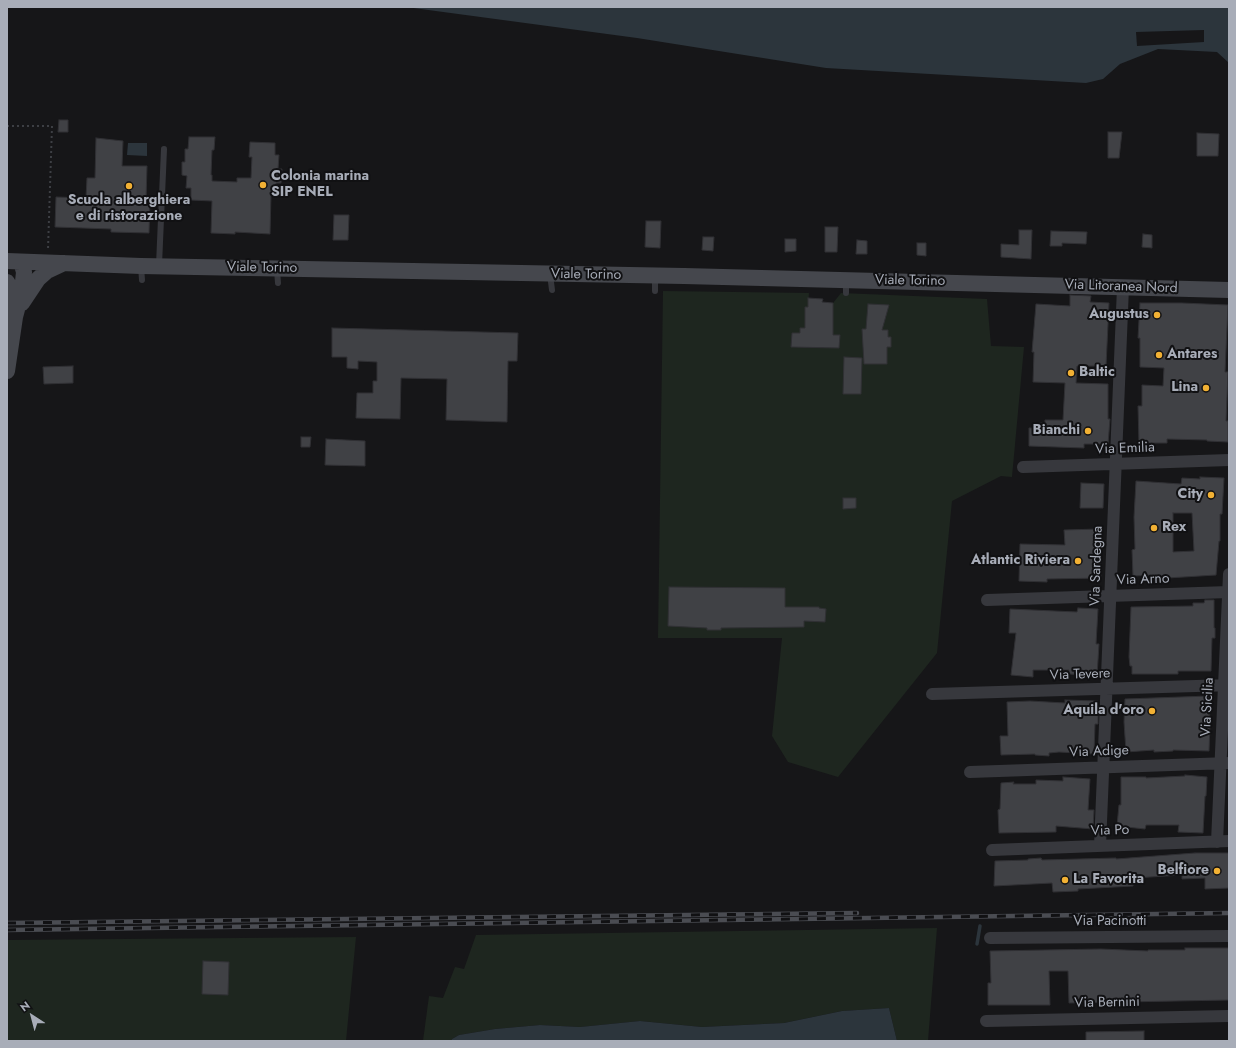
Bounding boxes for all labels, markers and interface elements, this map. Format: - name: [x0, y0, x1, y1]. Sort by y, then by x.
- place label: Colonia marina SIP ENEL: [271, 169, 369, 202]
- marker: Colonia marina SIP ENEL: [258, 180, 268, 190]
- marker: Scuola alberghiera e di ristorazione: [124, 181, 134, 191]
- place label: Scuola alberghiera e di ristorazione: [68, 193, 190, 226]
- street label: Viale Torino: [227, 259, 297, 277]
- street label: Viale Torino: [551, 266, 621, 284]
- street label: Viale Torino: [875, 272, 945, 290]
- street label: Via Litoranea Nord: [1064, 277, 1178, 297]
- place label: Augustus: [1089, 307, 1149, 323]
- marker: Augustus: [1152, 310, 1162, 320]
- place label: Antares: [1167, 347, 1217, 363]
- marker: Antares: [1154, 350, 1164, 360]
- place label: Baltic: [1079, 365, 1115, 381]
- marker: Baltic: [1066, 368, 1076, 378]
- place label: Lina: [1171, 380, 1198, 396]
- marker: Lina: [1201, 383, 1211, 393]
- place label: Bianchi: [1032, 423, 1080, 439]
- marker: Bianchi: [1083, 426, 1093, 436]
- street label: Via Emilia: [1095, 440, 1155, 458]
- place label: City: [1178, 487, 1203, 503]
- marker: City: [1206, 490, 1216, 500]
- place label: Rex: [1162, 520, 1186, 536]
- marker: Rex: [1149, 523, 1159, 533]
- street label: Via Sardegna: [1087, 526, 1107, 606]
- place label: Atlantic Riviera: [971, 553, 1070, 569]
- marker: Atlantic Riviera: [1073, 556, 1083, 566]
- street label: Via Arno: [1116, 571, 1170, 589]
- street label: Via Tevere: [1049, 666, 1111, 684]
- street label: Via Sicilia: [1198, 677, 1218, 737]
- place label: Aquila d'oro: [1063, 703, 1144, 719]
- marker: Aquila d'oro: [1147, 706, 1157, 716]
- street label: Via Adige: [1069, 743, 1129, 761]
- street label: Via Po: [1090, 822, 1130, 840]
- place label: Belfiore: [1157, 863, 1209, 879]
- marker: Belfiore: [1212, 866, 1222, 876]
- place label: La Favorita: [1073, 872, 1144, 888]
- marker: La Favorita: [1060, 875, 1070, 885]
- street label: Via Pacinotti: [1073, 914, 1147, 930]
- street label: Via Bernini: [1074, 994, 1140, 1012]
- north arrow: [12, 996, 52, 1036]
- text: N: [17, 997, 33, 1015]

